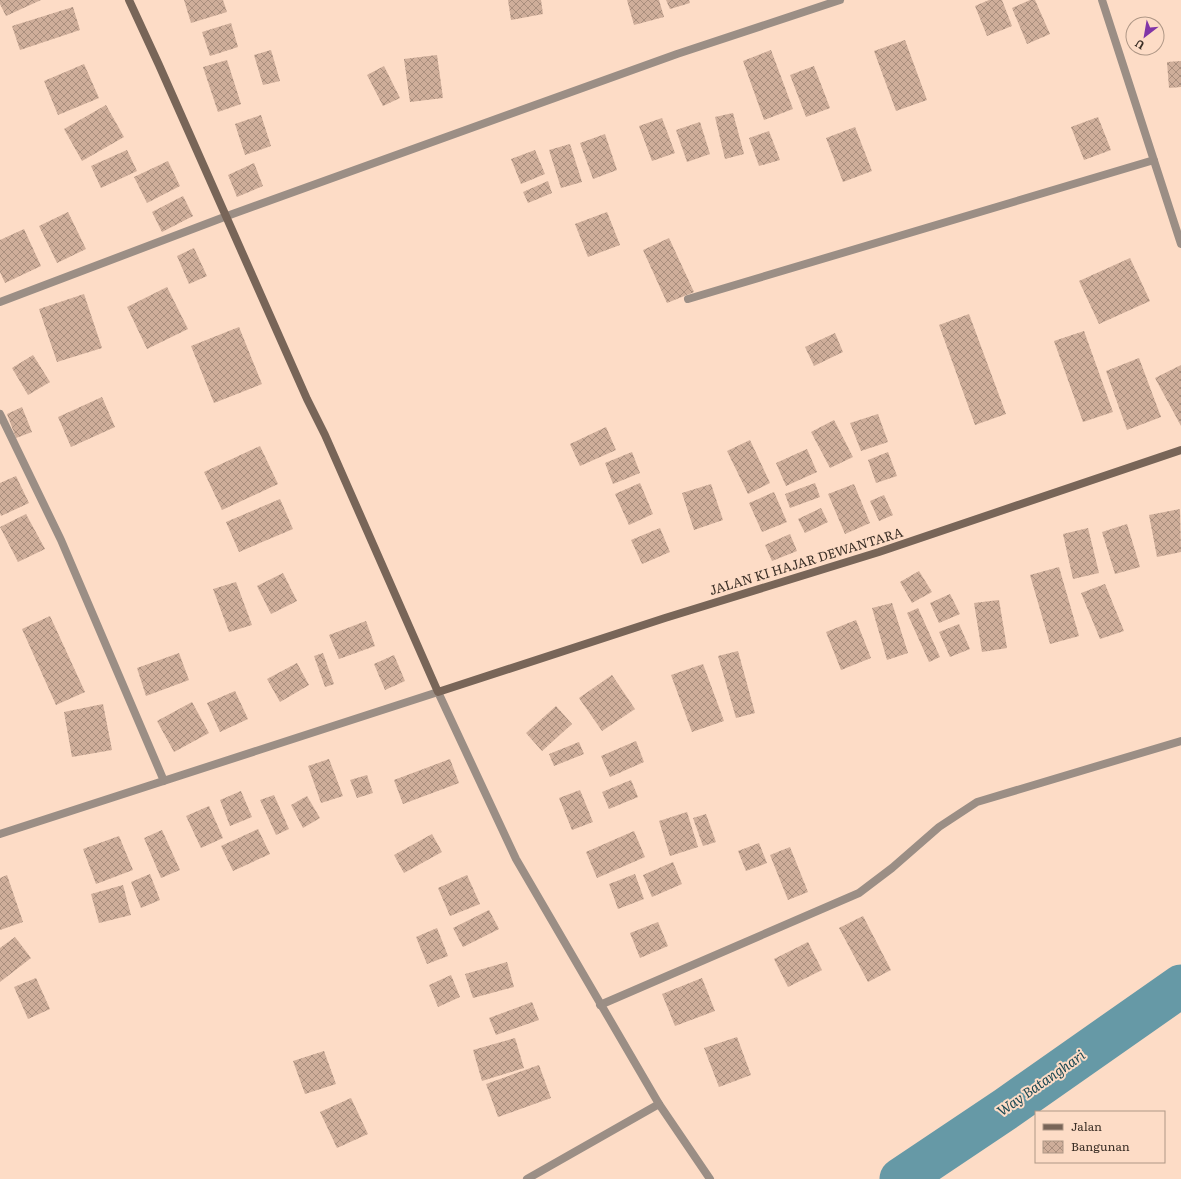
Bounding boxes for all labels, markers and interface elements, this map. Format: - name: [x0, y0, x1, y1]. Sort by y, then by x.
- north arrow: [1125, 16, 1165, 56]
- text: U: [1131, 36, 1147, 55]
- street label: JALAN KI HAJAR DEWANTARA: [707, 522, 905, 599]
- water label: Way Batanghari: [992, 1044, 1089, 1120]
- legend: [1035, 1111, 1165, 1163]
- text: Jalan: [1071, 1117, 1102, 1135]
- text: Bangunan: [1071, 1137, 1130, 1155]

